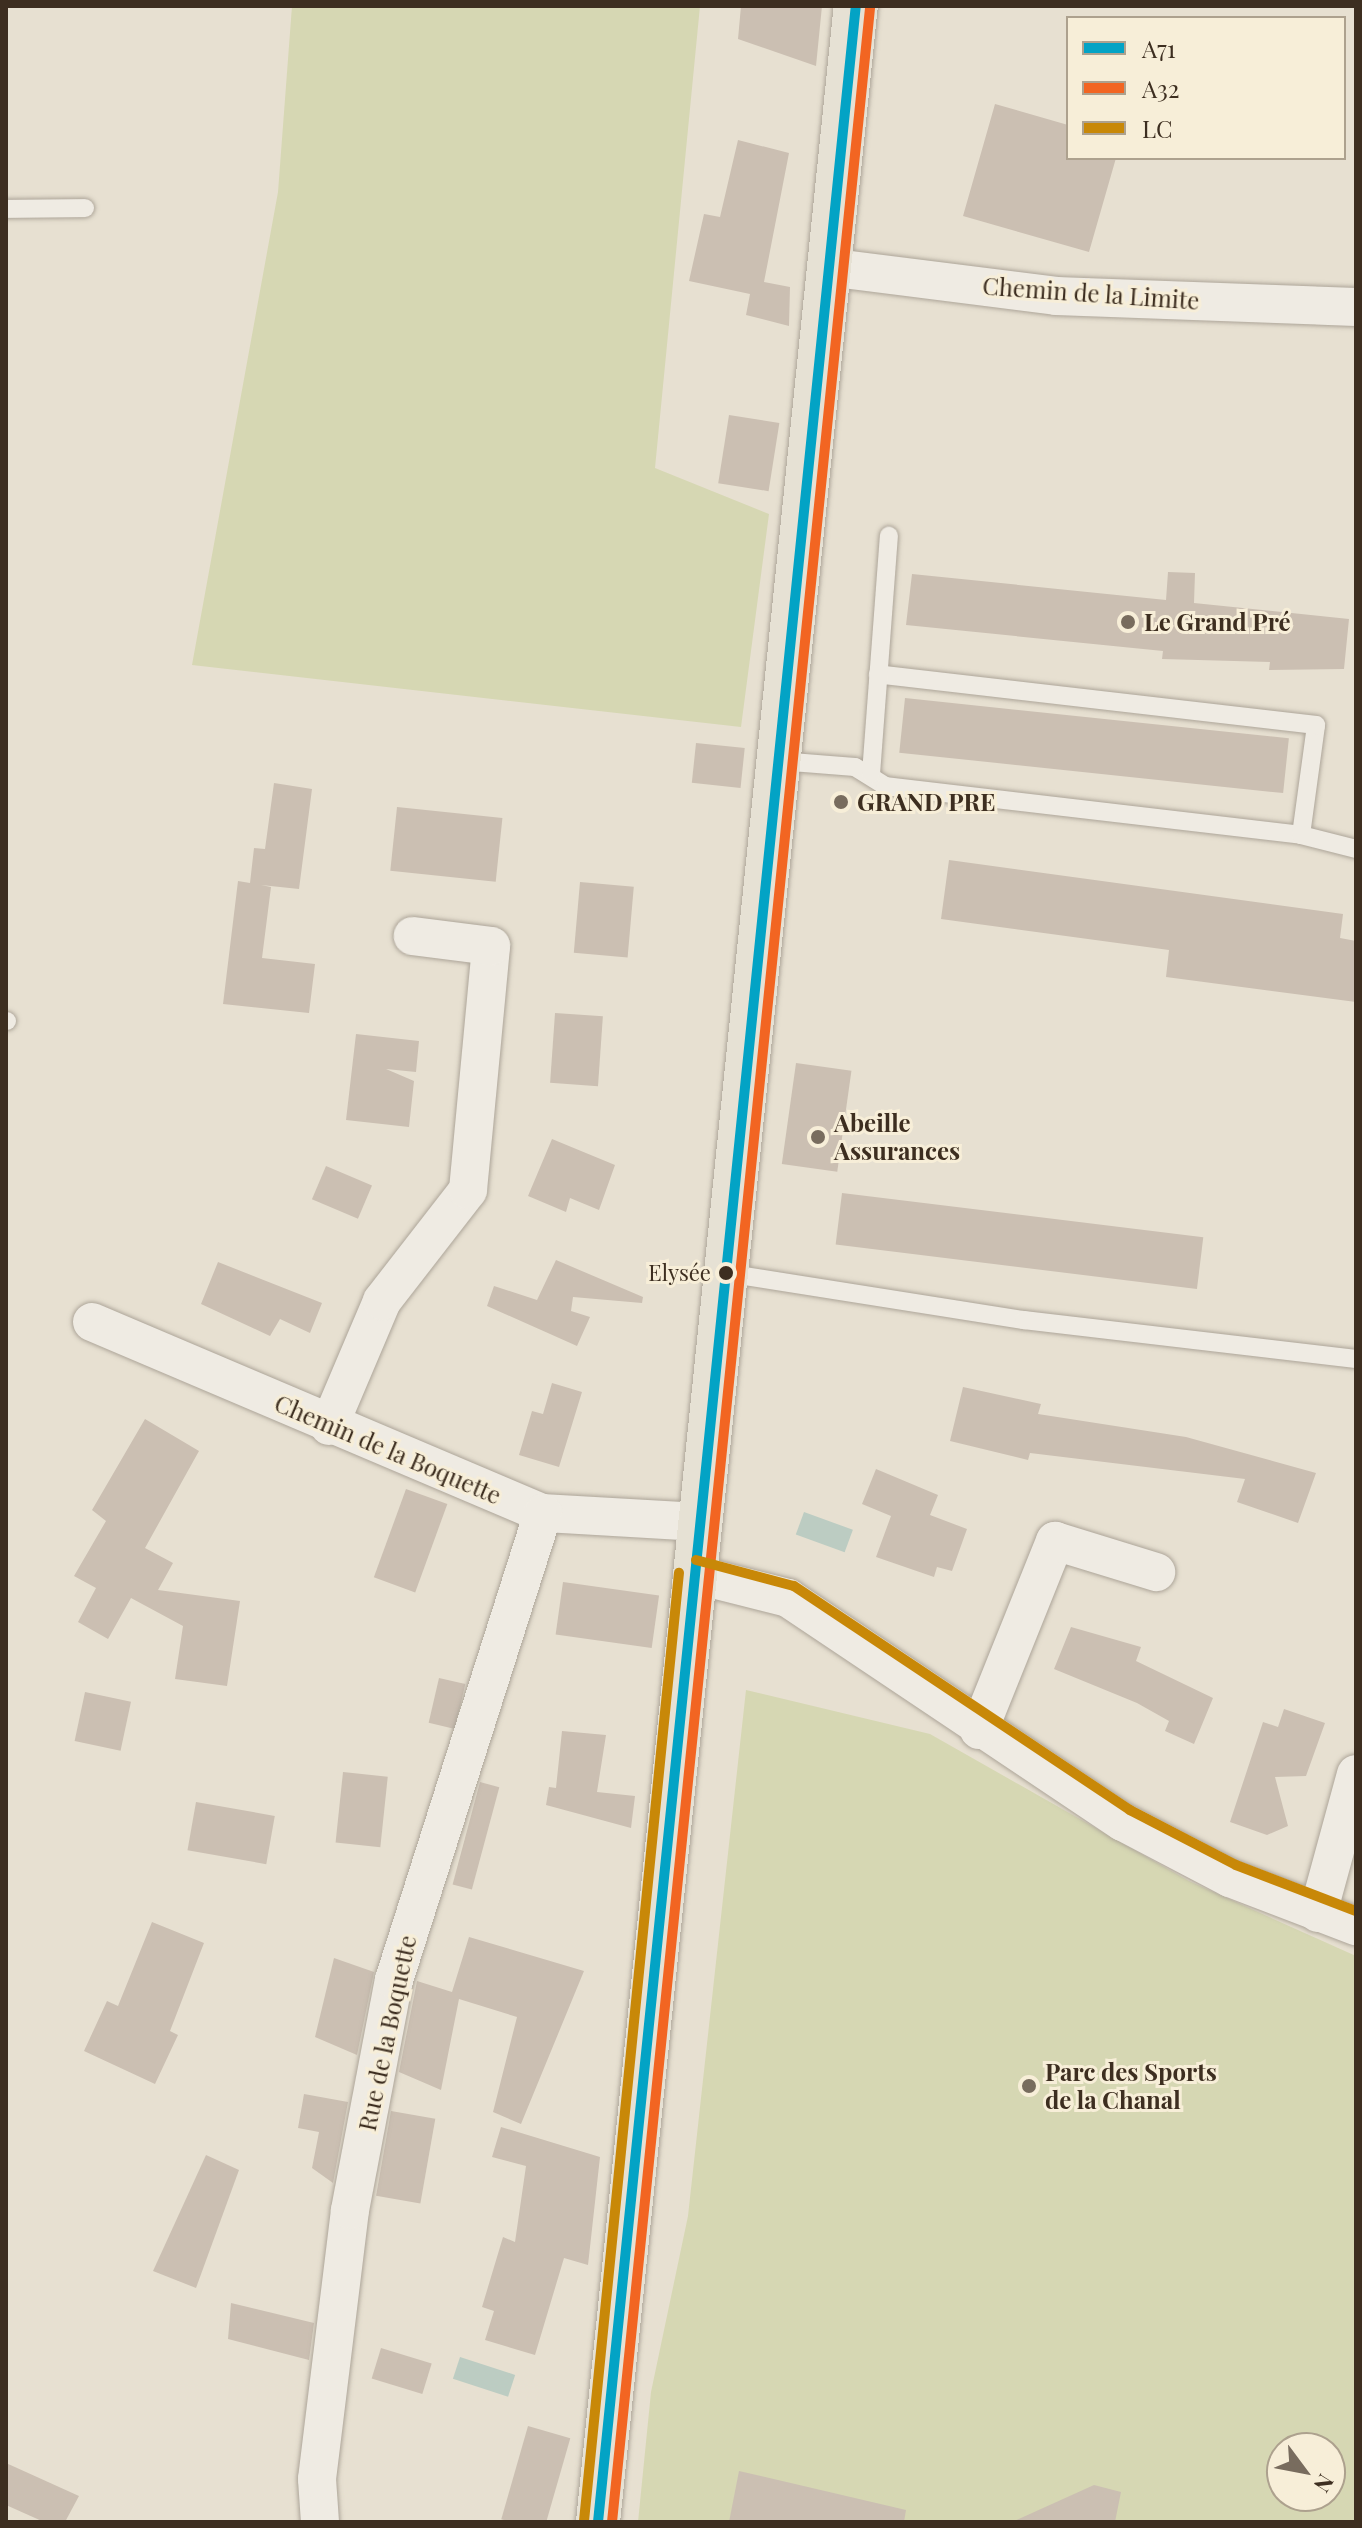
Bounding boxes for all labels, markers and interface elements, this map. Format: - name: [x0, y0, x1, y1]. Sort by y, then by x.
- legend: [1066, 16, 1346, 160]
- text: A71: [1142, 32, 1176, 64]
- text: A32: [1142, 72, 1179, 104]
- text: LC: [1142, 112, 1173, 144]
- street label: Chemin de la Limite: [981, 271, 1201, 315]
- place label: Le Grand Pré: [1144, 608, 1291, 636]
- marker: Le Grand Pré: [1119, 613, 1137, 631]
- place label: GRAND PRE: [857, 788, 995, 816]
- marker: GRAND PRE: [832, 793, 850, 811]
- place label: Abeille Assurances: [834, 1109, 960, 1165]
- marker: Abeille Assurances: [809, 1128, 827, 1146]
- place label: Elysée: [648, 1260, 711, 1286]
- marker: Elysée: [718, 1265, 734, 1281]
- street label: Chemin de la Boquette: [270, 1388, 506, 1510]
- street label: Rue de la Boquette: [352, 1932, 422, 2134]
- place label: Parc des Sports de la Chanal: [1045, 2058, 1217, 2114]
- marker: Parc des Sports de la Chanal: [1020, 2077, 1038, 2095]
- north arrow: [1266, 2432, 1346, 2512]
- text: N: [1308, 2469, 1342, 2498]

